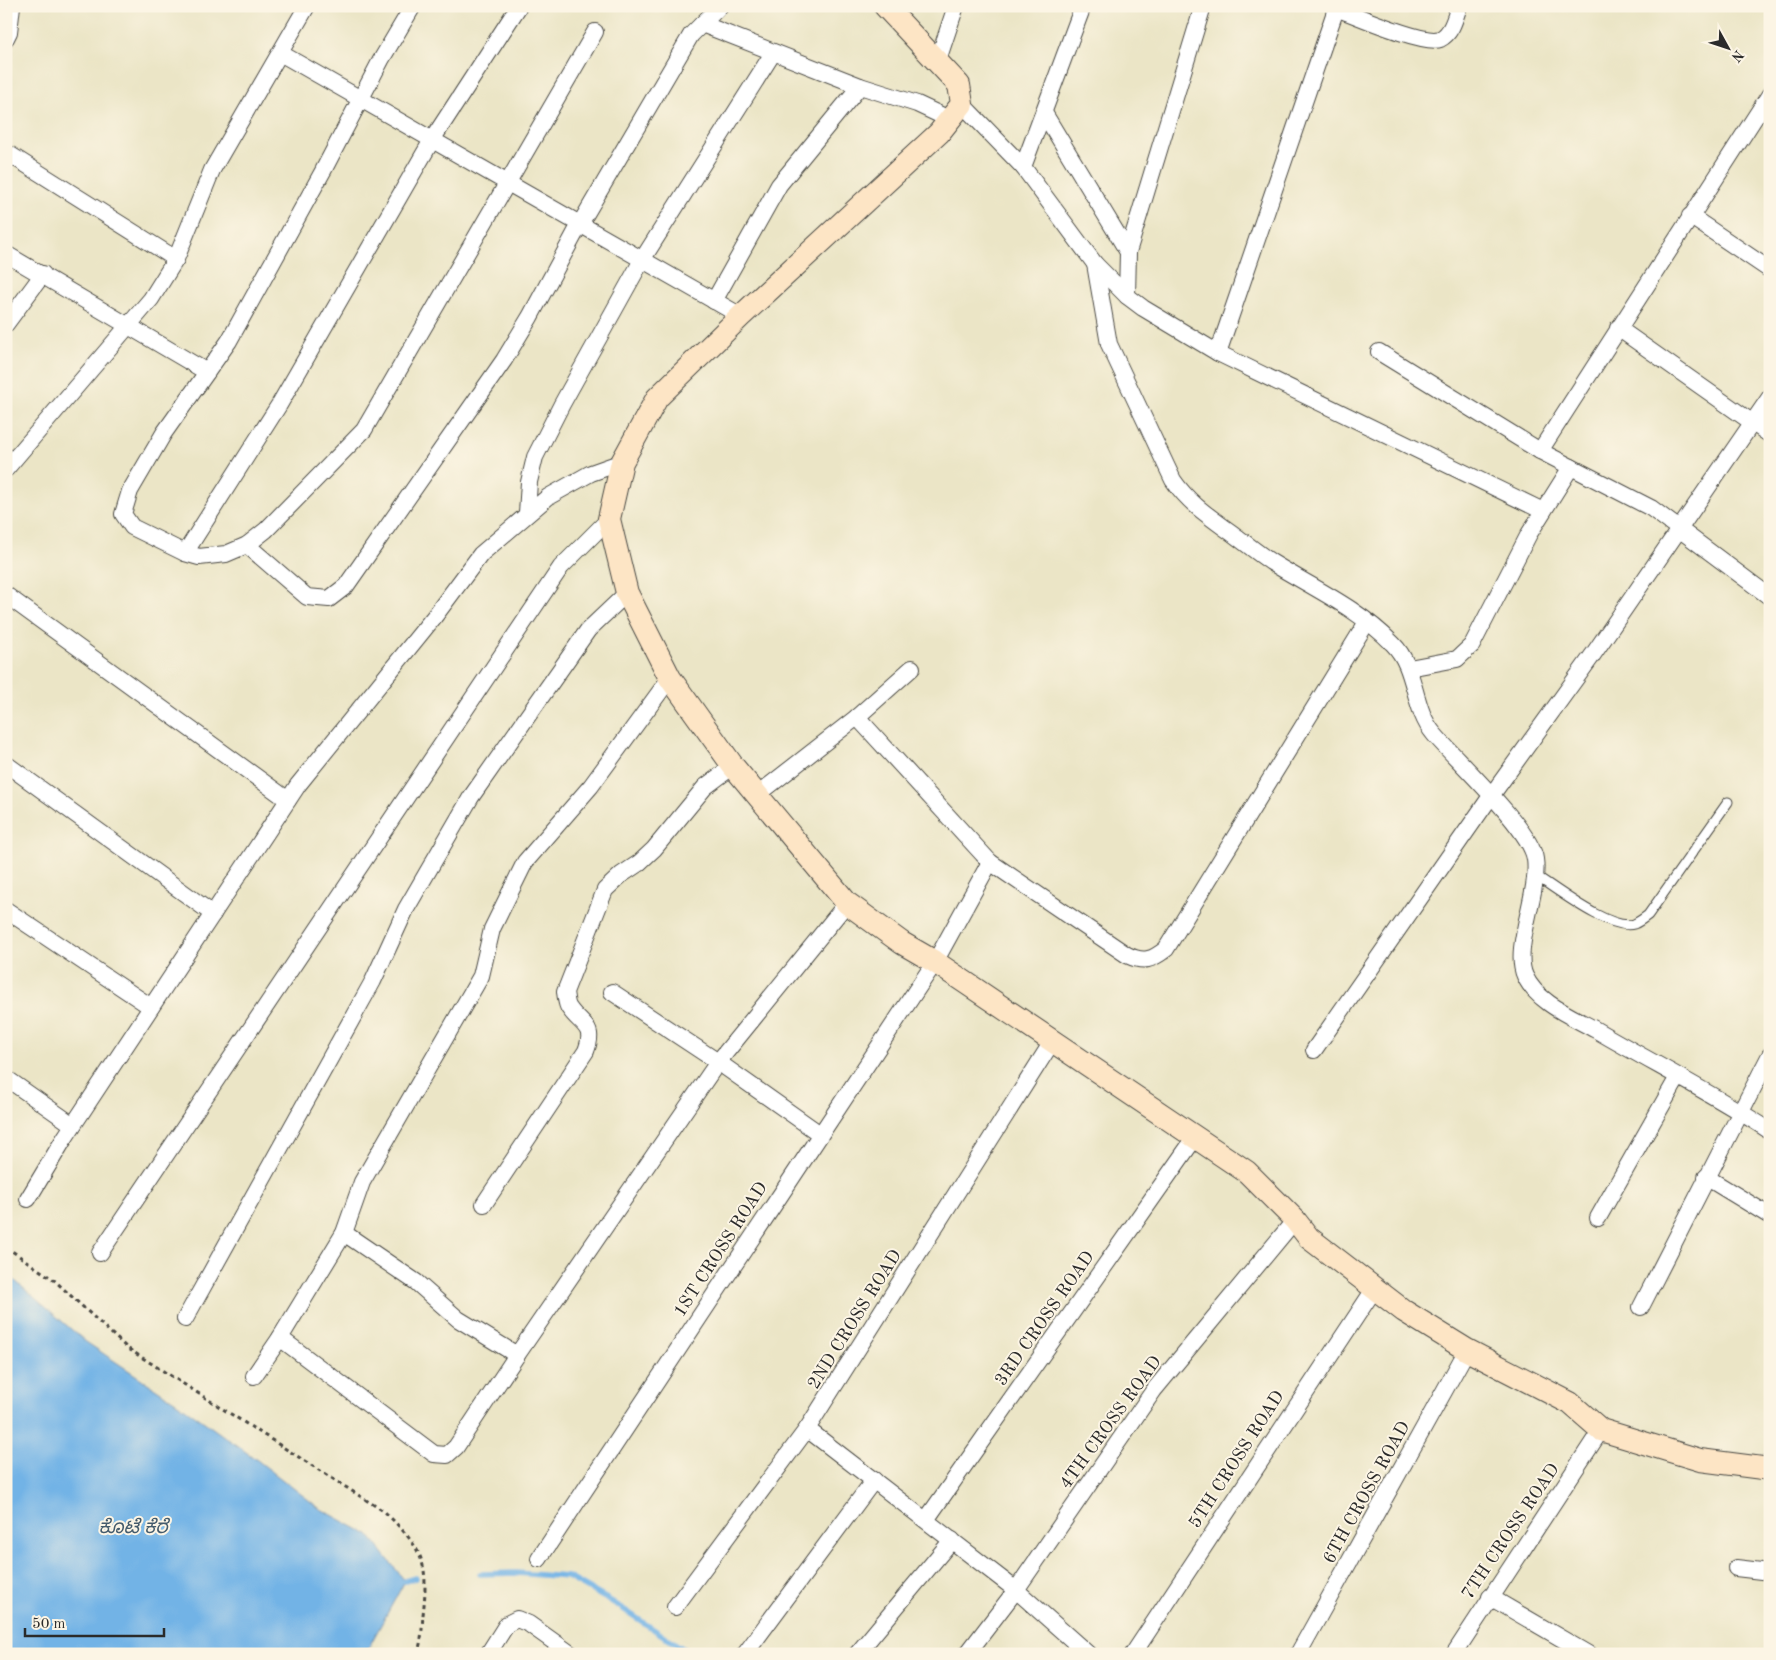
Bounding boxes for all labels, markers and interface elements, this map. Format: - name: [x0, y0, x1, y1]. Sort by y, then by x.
- north arrow: [1704, 22, 1754, 72]
- text: N: [1728, 47, 1746, 65]
- street label: 1ST CROSS ROAD: [671, 1179, 771, 1320]
- street label: 2ND CROSS ROAD: [805, 1247, 905, 1392]
- street label: 3RD CROSS ROAD: [992, 1248, 1098, 1389]
- street label: 4TH CROSS ROAD: [1057, 1353, 1165, 1492]
- street label: 5TH CROSS ROAD: [1186, 1388, 1288, 1531]
- street label: 6TH CROSS ROAD: [1320, 1418, 1413, 1567]
- street label: 7TH CROSS ROAD: [1459, 1460, 1563, 1603]
- water label: ಕೊಟೆ ಕೆರೆ: [98, 1517, 170, 1538]
- scale bar: [25, 1605, 164, 1637]
- text: 50 m: [32, 1617, 66, 1632]

